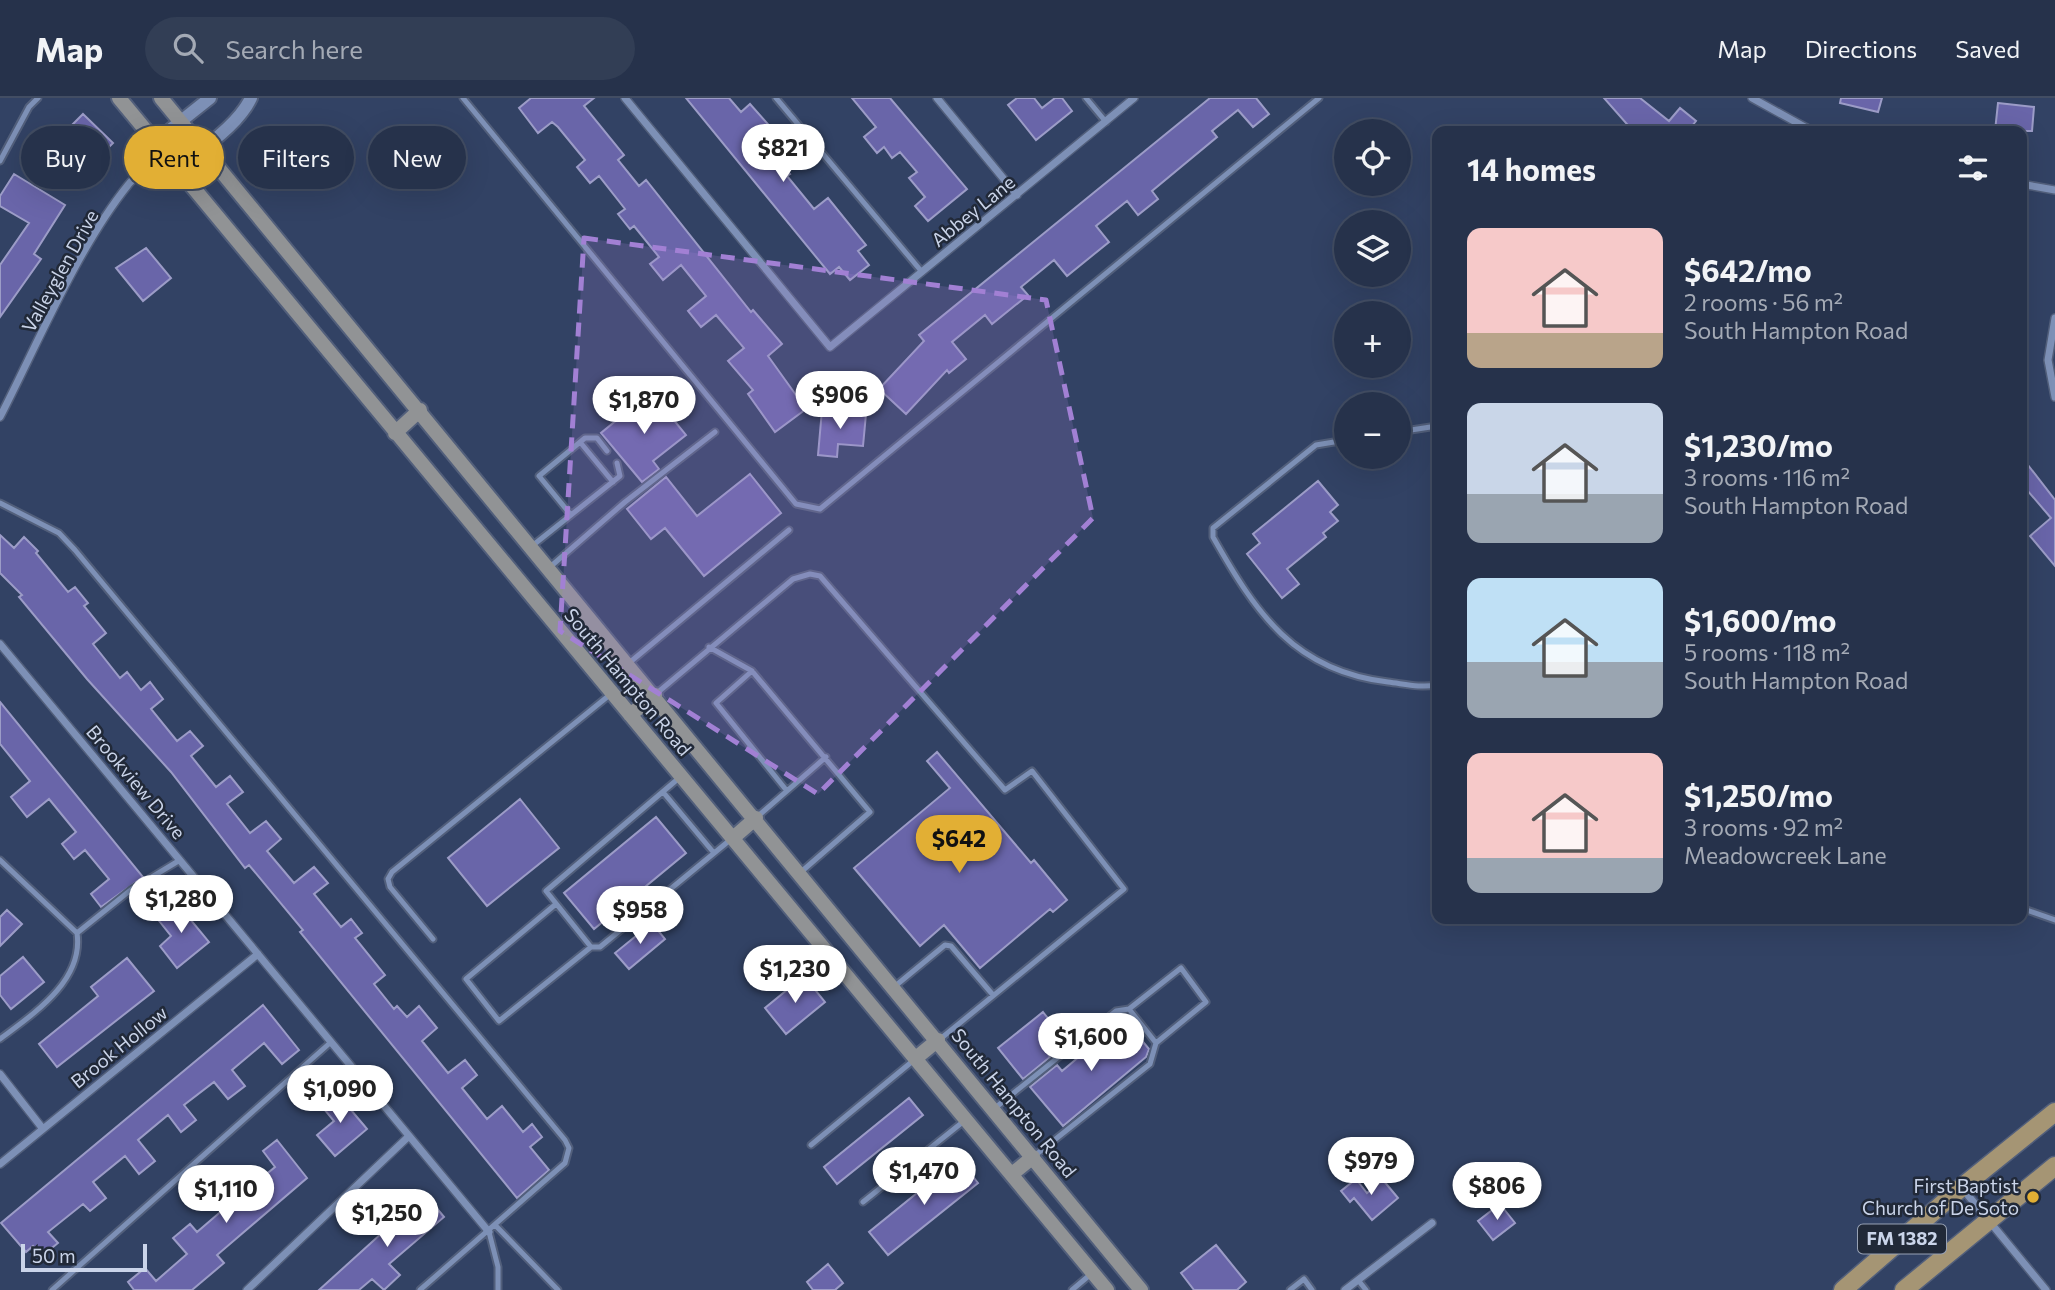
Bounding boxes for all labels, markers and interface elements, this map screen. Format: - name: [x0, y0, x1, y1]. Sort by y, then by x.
- search box: [145, 17, 635, 80]
- text: Map: [35, 28, 103, 69]
- icon: search: [169, 29, 207, 67]
- text: Search here: [225, 33, 363, 64]
- text: Map: [1717, 34, 1767, 63]
- text: Directions: [1805, 34, 1917, 63]
- text: Saved: [1955, 34, 2020, 63]
- map controls: [1334, 119, 1411, 469]
- button: locate: [1334, 119, 1411, 196]
- pin: $821: [742, 125, 824, 184]
- chip: Buy: [21, 126, 110, 189]
- chip: Rent: [124, 126, 224, 189]
- chip: Filters: [238, 126, 354, 189]
- chip: New: [368, 126, 466, 189]
- text: $821: [758, 133, 808, 161]
- icon: filters: [1954, 149, 1992, 187]
- text: 14 homes: [1467, 150, 1596, 187]
- street label: Abbey Lane: [926, 170, 1019, 251]
- street label: Valleyglen Drive: [16, 205, 103, 336]
- button: layers: [1334, 210, 1411, 287]
- text: $642/mo: [1684, 251, 1812, 288]
- icon: home: [1523, 256, 1607, 340]
- text: 2 rooms · 56 m²: [1684, 288, 1843, 316]
- button: +: [1334, 301, 1411, 378]
- text: South Hampton Road: [1684, 316, 1908, 344]
- pin: $906: [799, 372, 881, 431]
- pin: $1,870: [587, 376, 701, 436]
- text: $906: [812, 380, 868, 408]
- text: $1,870: [609, 385, 679, 413]
- button: −: [1334, 392, 1411, 469]
- text: $1,230/mo: [1684, 426, 1833, 463]
- icon: home: [1523, 431, 1607, 515]
- text: 3 rooms · 116 m²: [1684, 463, 1850, 491]
- text: South Hampton Road: [1684, 491, 1908, 519]
- text: $1,600/mo: [1684, 601, 1836, 638]
- street label: South Hampton Road: [560, 603, 697, 760]
- icon: home: [1523, 606, 1607, 690]
- text: 5 rooms · 118 m²: [1684, 638, 1850, 666]
- text: South Hampton Road: [1684, 666, 1908, 694]
- street label: Brookview Drive: [82, 720, 191, 843]
- text: $1,250/mo: [1684, 776, 1833, 813]
- icon: home: [1523, 781, 1607, 865]
- text: 3 rooms · 92 m²: [1684, 813, 1843, 841]
- pin: $642: [918, 816, 1000, 875]
- text: $642: [932, 824, 986, 852]
- text: Meadowcreek Lane: [1684, 841, 1887, 869]
- pin: $1,280: [124, 876, 238, 935]
- text: $1,280: [145, 884, 217, 912]
- pin: $958: [599, 886, 681, 946]
- text: $958: [612, 895, 668, 923]
- pin: $1,230: [738, 946, 852, 1005]
- text: $1,230: [759, 954, 831, 982]
- street label: Brook Hollow: [66, 1001, 172, 1093]
- pin: $1,600: [1034, 1014, 1148, 1073]
- text: $1,600: [1054, 1022, 1128, 1050]
- street label: South Hampton Road: [947, 1023, 1082, 1182]
- pin: $1,090: [283, 1066, 397, 1125]
- text: $1,090: [303, 1074, 377, 1102]
- pin: $979: [1330, 1138, 1412, 1197]
- text: $979: [1344, 1146, 1398, 1174]
- pin: $1,470: [867, 1148, 981, 1207]
- text: $1,470: [889, 1156, 959, 1184]
- pin: $806: [1456, 1162, 1538, 1222]
- pin: $1,110: [169, 1166, 283, 1225]
- text: $806: [1469, 1171, 1525, 1199]
- text: $1,110: [194, 1174, 258, 1202]
- place label: First Baptist Church of De Soto: [1862, 1174, 2019, 1219]
- marker: First Baptist Church of De Soto: [2025, 1189, 2041, 1205]
- pin: $1,250: [330, 1190, 444, 1249]
- text: $1,250: [351, 1198, 423, 1226]
- road number: FM 1382: [1858, 1224, 1946, 1254]
- scale bar: [21, 1241, 147, 1273]
- text: 50 m: [32, 1244, 76, 1267]

